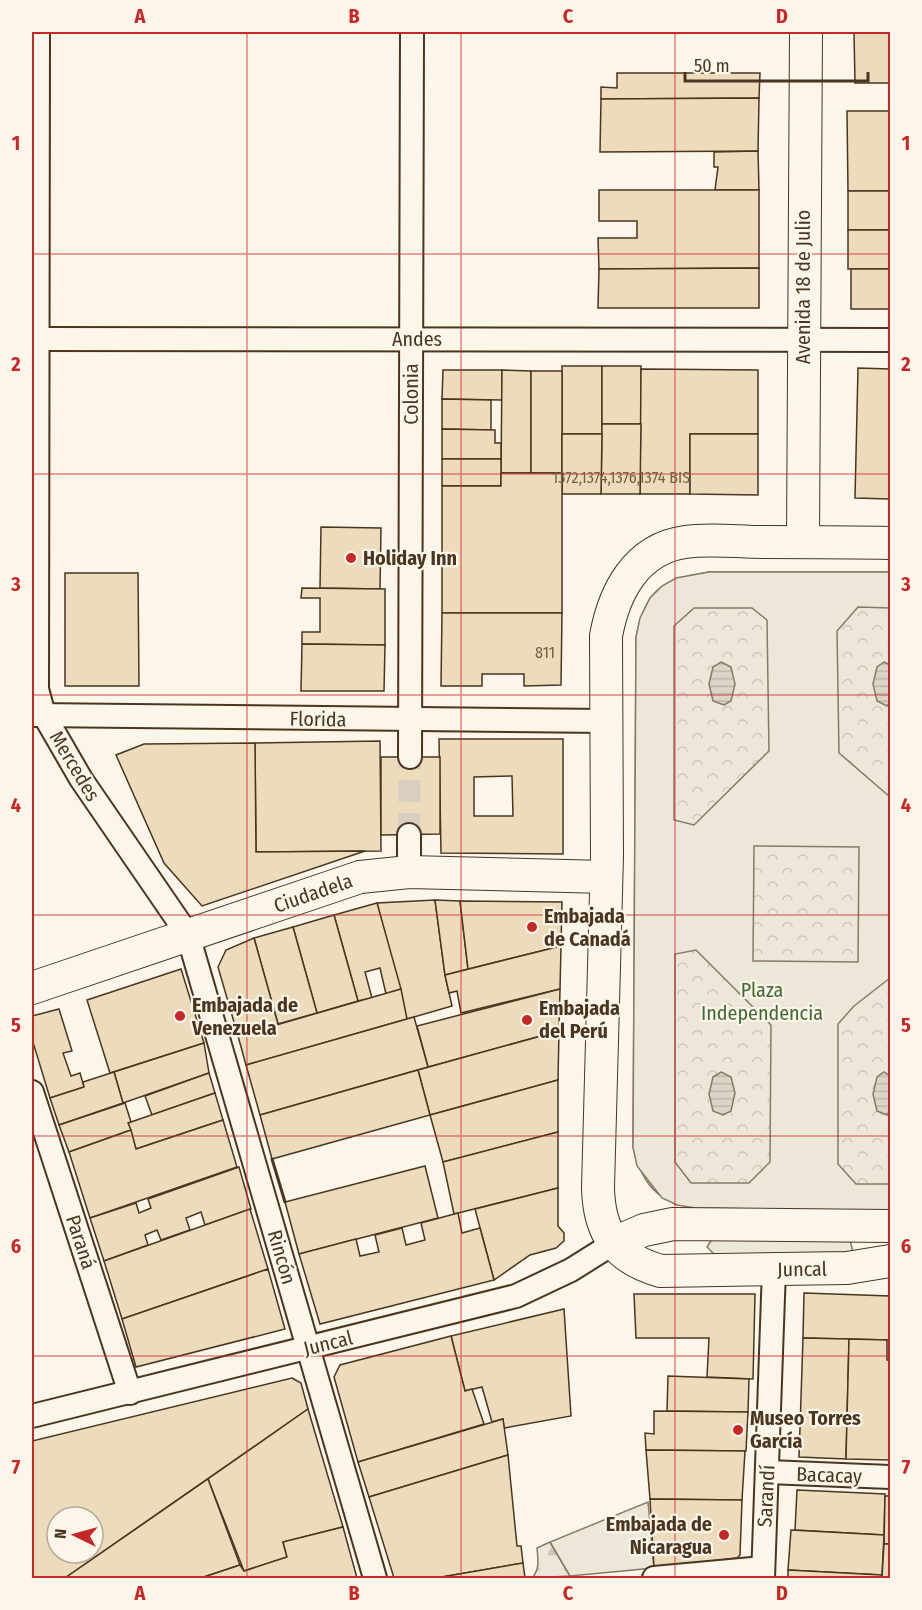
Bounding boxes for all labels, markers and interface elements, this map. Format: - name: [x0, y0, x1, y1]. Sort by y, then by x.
- text: A: [134, 4, 147, 28]
- text: B: [348, 4, 360, 28]
- text: C: [563, 4, 574, 28]
- text: D: [776, 4, 788, 28]
- scale bar: [685, 45, 868, 83]
- text: 50 m: [694, 55, 730, 77]
- text: 1: [12, 131, 20, 155]
- text: 1: [902, 131, 910, 155]
- street label: Avenida 18 de Julio: [791, 210, 815, 364]
- street label: Andes: [392, 327, 442, 351]
- text: 2: [10, 352, 21, 376]
- text: 2: [900, 352, 911, 376]
- street label: Colonia: [399, 363, 423, 425]
- house number: 1372,1374,1376,1374 BIS: [552, 468, 690, 487]
- place label: Holiday Inn: [363, 546, 457, 570]
- marker: Holiday Inn: [344, 551, 358, 565]
- text: 3: [10, 572, 21, 596]
- text: 3: [900, 572, 911, 596]
- house number: 811: [535, 643, 555, 662]
- street label: Florida: [289, 707, 347, 731]
- street label: Mercedes: [45, 727, 105, 805]
- text: 4: [11, 793, 21, 817]
- text: 4: [901, 793, 911, 817]
- street label: Ciudadela: [270, 868, 356, 918]
- place label: Embajada de Canadá: [544, 904, 631, 951]
- marker: Embajada de Canadá: [525, 920, 539, 934]
- park label: Plaza Independencia: [701, 978, 823, 1025]
- place label: Embajada de Venezuela: [191, 993, 298, 1040]
- place label: Embajada del Perú: [539, 996, 620, 1043]
- marker: Embajada de Venezuela: [173, 1009, 187, 1023]
- text: 5: [11, 1013, 21, 1037]
- marker: Embajada del Perú: [520, 1013, 534, 1027]
- text: 5: [901, 1013, 911, 1037]
- street label: Paraná: [61, 1212, 101, 1272]
- street label: Rincón: [263, 1227, 301, 1287]
- text: 6: [11, 1234, 21, 1258]
- text: 6: [901, 1234, 911, 1258]
- street label: Juncal: [777, 1257, 827, 1281]
- street label: Juncal: [301, 1325, 355, 1361]
- place label: Museo Torres García: [750, 1406, 861, 1453]
- marker: Museo Torres García: [731, 1423, 745, 1437]
- text: 7: [12, 1455, 21, 1479]
- text: 7: [902, 1455, 911, 1479]
- street label: Bacacay: [796, 1462, 862, 1488]
- street label: Sarandí: [752, 1464, 780, 1528]
- north arrow: [45, 1505, 105, 1565]
- place label: Embajada de Nicaragua: [606, 1512, 712, 1559]
- text: N: [51, 1528, 70, 1539]
- marker: Embajada de Nicaragua: [717, 1528, 731, 1542]
- text: A: [134, 1581, 147, 1605]
- text: B: [348, 1581, 360, 1605]
- text: C: [563, 1581, 574, 1605]
- text: D: [776, 1581, 788, 1605]

